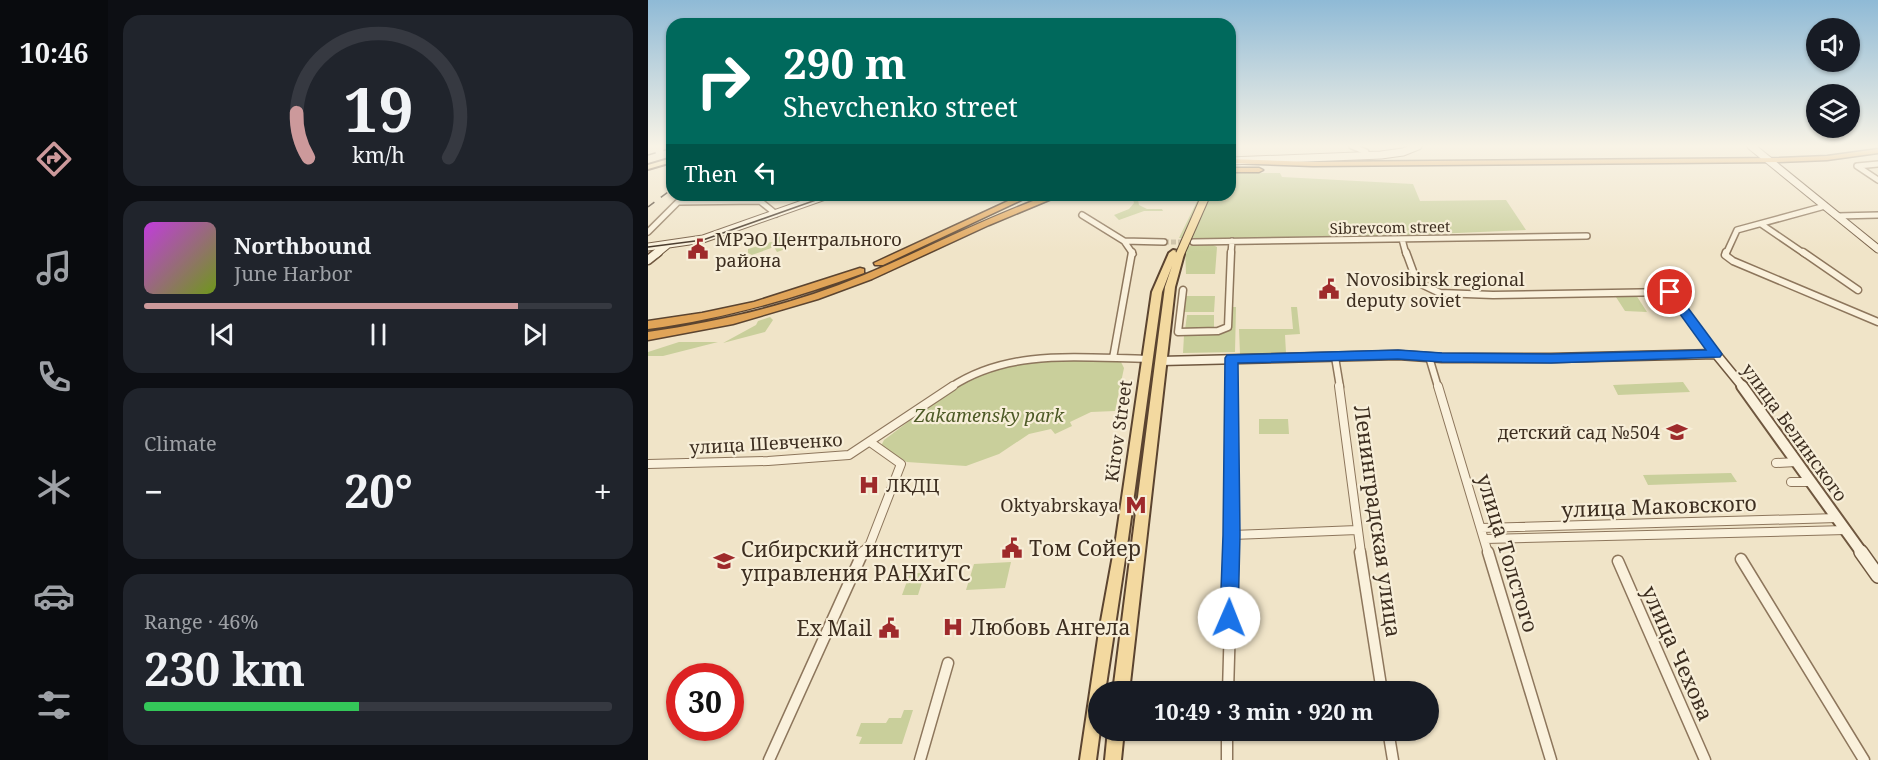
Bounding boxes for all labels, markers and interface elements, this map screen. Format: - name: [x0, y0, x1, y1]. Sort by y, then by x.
- map controls: [1806, 18, 1860, 138]
- button: sound: [1806, 18, 1860, 72]
- text: 10:46: [19, 34, 89, 71]
- text: 290 m: [783, 34, 907, 91]
- icon: right: [684, 42, 762, 120]
- text: 19: [343, 65, 413, 150]
- button: layers: [1806, 84, 1860, 138]
- text: Shevchenko street: [783, 88, 1018, 125]
- icon: directions: [33, 138, 75, 180]
- text: km/h: [352, 140, 405, 169]
- icon: left: [749, 156, 782, 189]
- text: Then: [684, 158, 737, 188]
- street label: Sibrevcom street: [1330, 216, 1450, 238]
- place label: МРЭО Центрального района: [715, 227, 902, 272]
- text: Northbound: [234, 230, 371, 260]
- public building icon: МРЭО Центрального района: [686, 237, 710, 261]
- icon: music: [33, 247, 75, 289]
- text: June Harbor: [234, 260, 352, 287]
- pin: [1644, 266, 1695, 317]
- place label: Novosibirsk regional deputy soviet: [1346, 267, 1525, 312]
- icon: arrive: [1653, 275, 1686, 308]
- public building icon: Novosibirsk regional deputy soviet: [1317, 277, 1341, 301]
- icon: previous: [206, 318, 239, 351]
- icon: pause: [362, 318, 395, 351]
- icon: next: [518, 318, 551, 351]
- icon: phone: [33, 356, 75, 398]
- street label: улица Белинского: [1737, 358, 1853, 506]
- street label: Kirov Street: [1099, 379, 1137, 483]
- park label: Zakamensky park: [913, 403, 1065, 427]
- street label: Ленинградская улица: [1348, 403, 1408, 639]
- place label: детский сад №504: [1498, 420, 1660, 444]
- school or university icon: детский сад №504: [1665, 420, 1689, 444]
- street label: улица Шевченко: [689, 427, 843, 459]
- text: Climate: [144, 430, 217, 457]
- text: 20°: [344, 460, 413, 521]
- icon: climate: [33, 466, 75, 508]
- text: −: [144, 469, 163, 514]
- text: +: [594, 469, 612, 514]
- street label: улица Толстого: [1471, 470, 1545, 636]
- hospital icon: ЛКДЦ: [857, 473, 881, 497]
- place label: ЛКДЦ: [886, 473, 939, 497]
- street label: улица Маковского: [1561, 489, 1757, 523]
- place label: Oktyabrskaya: [1000, 493, 1119, 517]
- metro station icon: Oktyabrskaya: [1124, 493, 1148, 517]
- place label: Том Сойер: [1029, 534, 1141, 562]
- place label: Сибирский институт управления РАНХиГС: [741, 535, 971, 587]
- public building icon: Том Сойер: [1000, 536, 1024, 560]
- school or university icon: Сибирский институт управления РАНХиГС: [712, 549, 736, 573]
- icon: car: [33, 575, 75, 617]
- street label: улица Чехова: [1636, 581, 1720, 725]
- position arrow: [1197, 586, 1261, 650]
- text: Range · 46%: [144, 608, 258, 635]
- place label: Любовь Ангела: [970, 613, 1130, 641]
- place label: Ex Mail: [797, 614, 872, 642]
- hospital icon: Любовь Ангела: [941, 615, 965, 639]
- public building icon: Ex Mail: [877, 616, 901, 640]
- text: 230 km: [144, 638, 305, 699]
- speed limit sign: 30: [666, 663, 744, 741]
- icon: filters: [33, 684, 75, 726]
- text: 10:49 · 3 min · 920 m: [1154, 696, 1373, 726]

